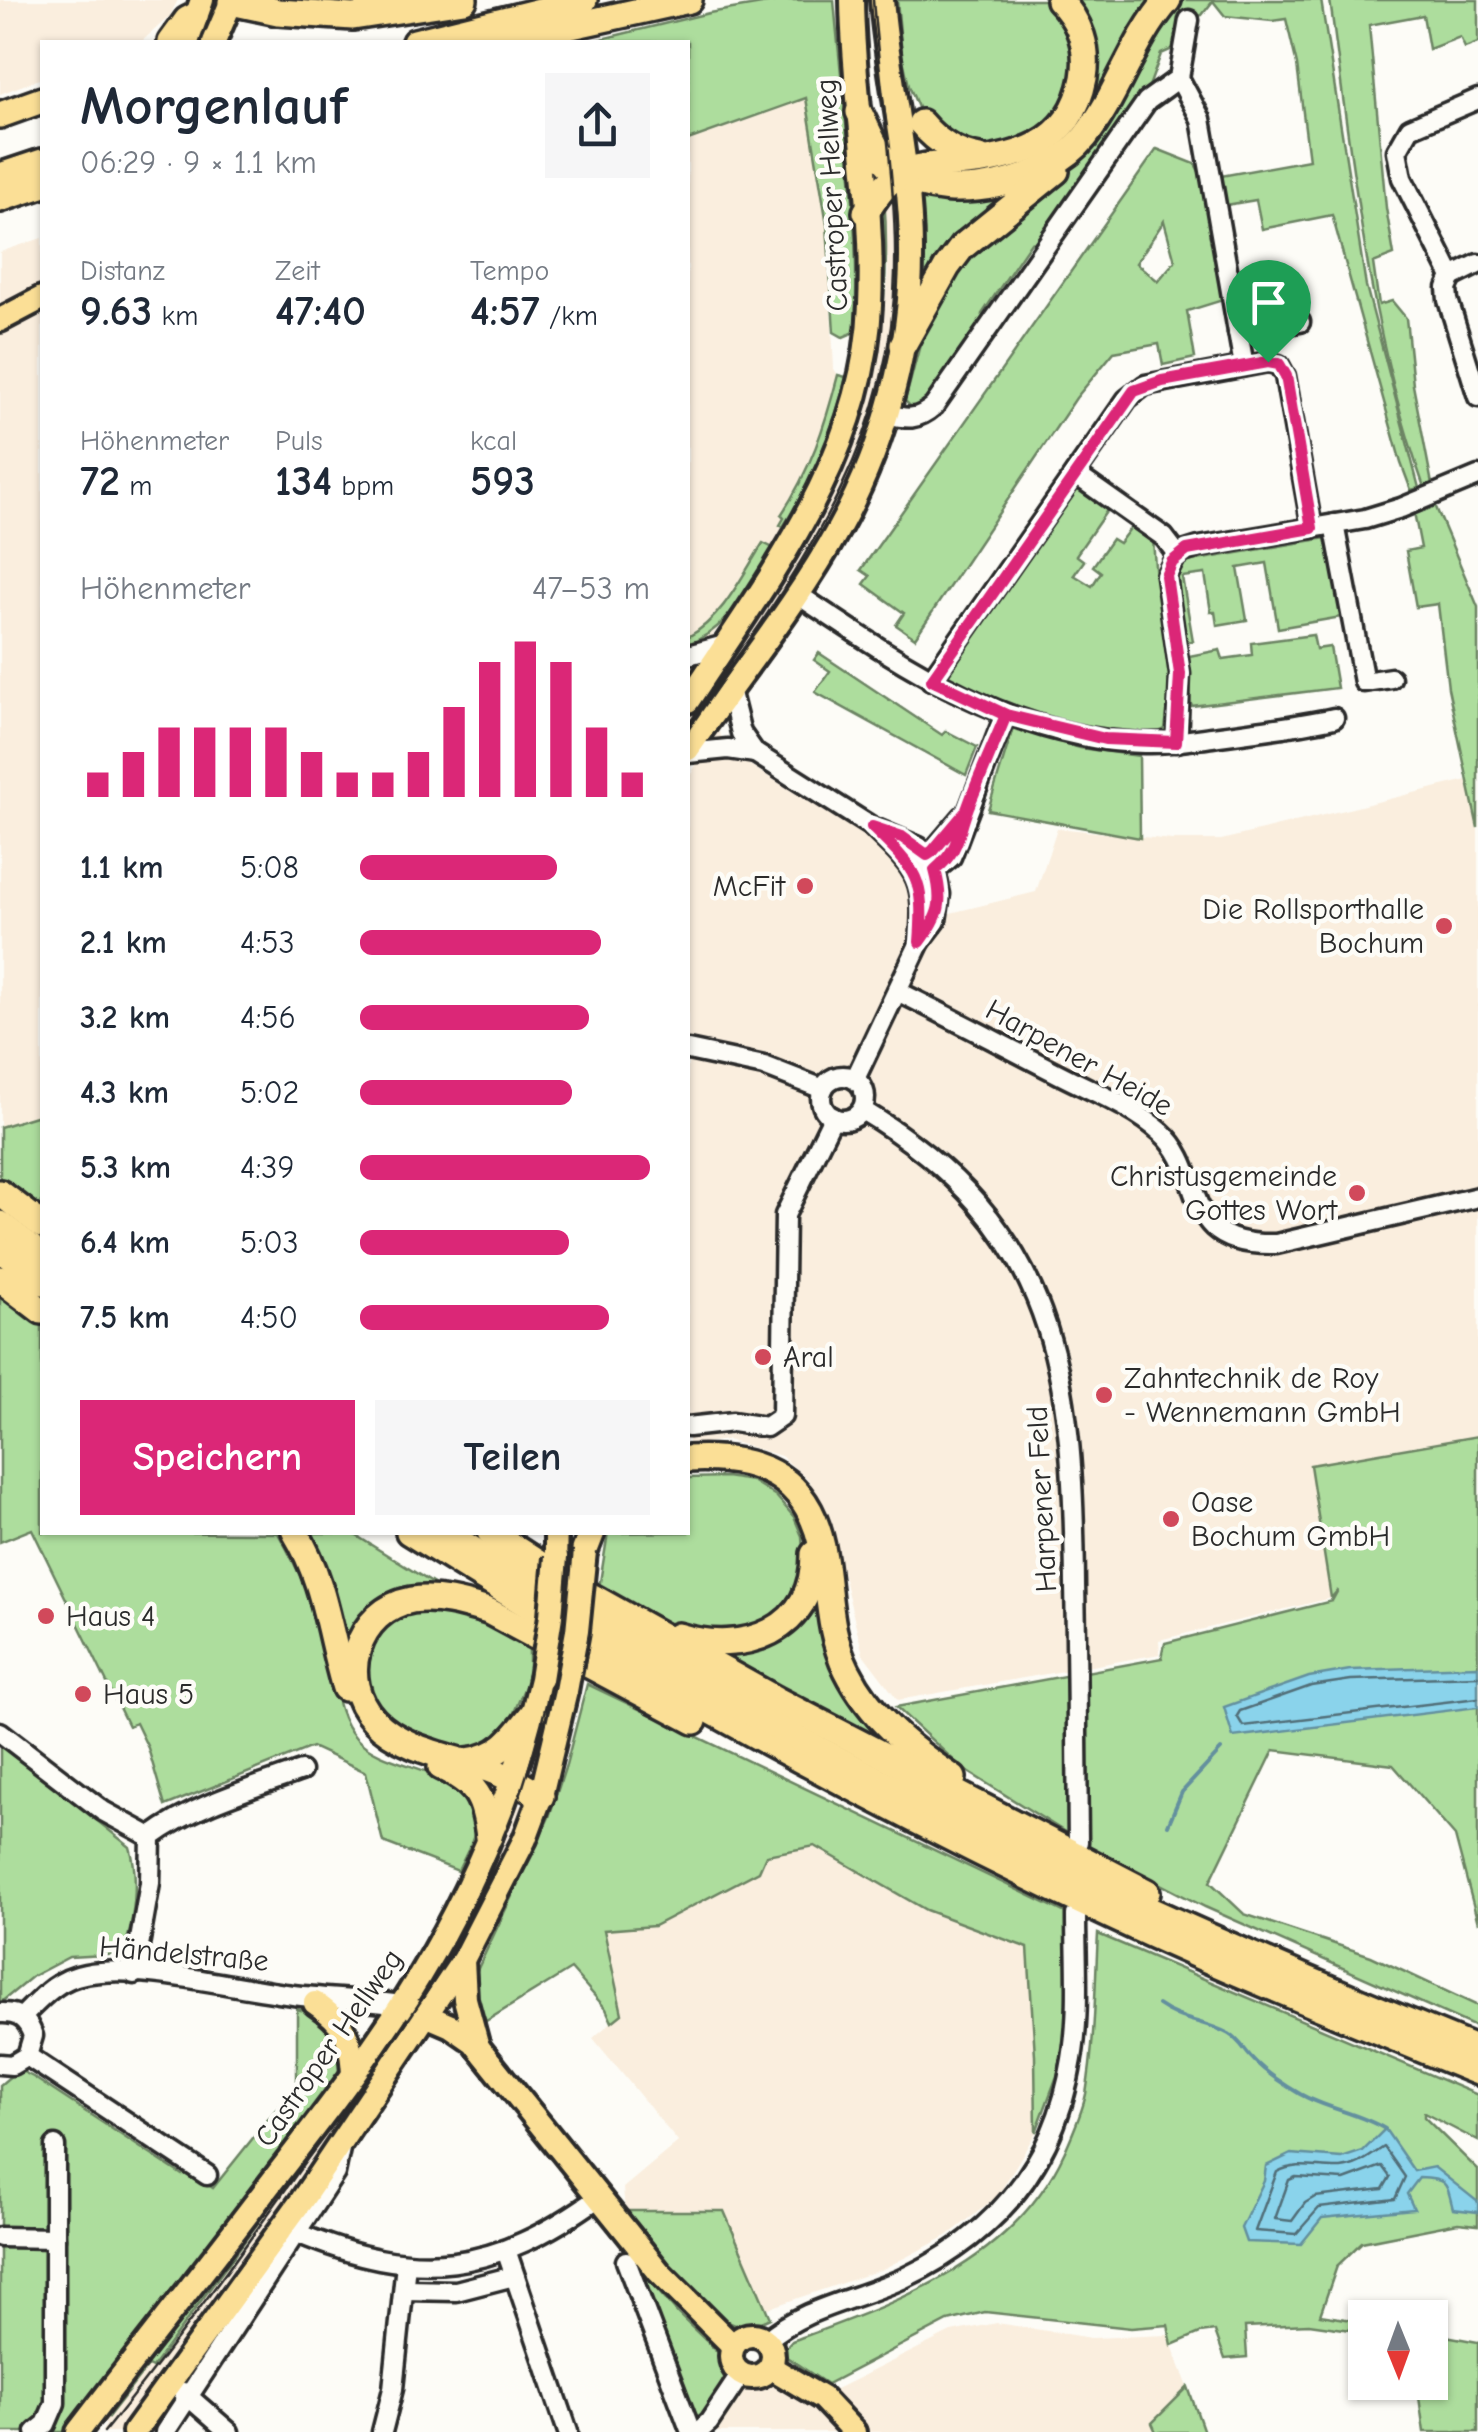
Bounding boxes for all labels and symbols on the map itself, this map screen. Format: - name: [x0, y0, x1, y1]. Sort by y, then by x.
- street label: Castroper Hellweg: [808, 78, 856, 312]
- pin: [1226, 260, 1311, 363]
- place label: McFit: [713, 869, 786, 904]
- marker: McFit: [794, 875, 816, 897]
- place label: Die Rollsporthalle Bochum: [1202, 892, 1424, 961]
- marker: Die Rollsporthalle Bochum: [1433, 915, 1455, 937]
- street label: Harpener Heide: [980, 992, 1178, 1124]
- place label: Christusgemeinde Gottes Wort: [1110, 1159, 1338, 1228]
- marker: Christusgemeinde Gottes Wort: [1346, 1182, 1368, 1204]
- place label: Aral: [783, 1340, 834, 1375]
- marker: Aral: [752, 1346, 774, 1368]
- place label: Zahntechnik de Roy - Wennemann GmbH: [1124, 1361, 1401, 1430]
- marker: Zahntechnik de Roy - Wennemann GmbH: [1093, 1384, 1115, 1406]
- street label: Harpener Feld: [1020, 1405, 1064, 1593]
- place label: Oase Bochum GmbH: [1191, 1485, 1390, 1554]
- marker: Oase Bochum GmbH: [1160, 1508, 1182, 1530]
- place label: Haus 4: [66, 1599, 156, 1634]
- marker: Haus 4: [35, 1605, 57, 1627]
- place label: Haus 5: [103, 1677, 194, 1712]
- marker: Haus 5: [72, 1683, 94, 1705]
- street label: Händelstraße: [98, 1929, 270, 1979]
- street label: Castroper Hellweg: [248, 1942, 410, 2154]
- north arrow: [1348, 2300, 1448, 2400]

